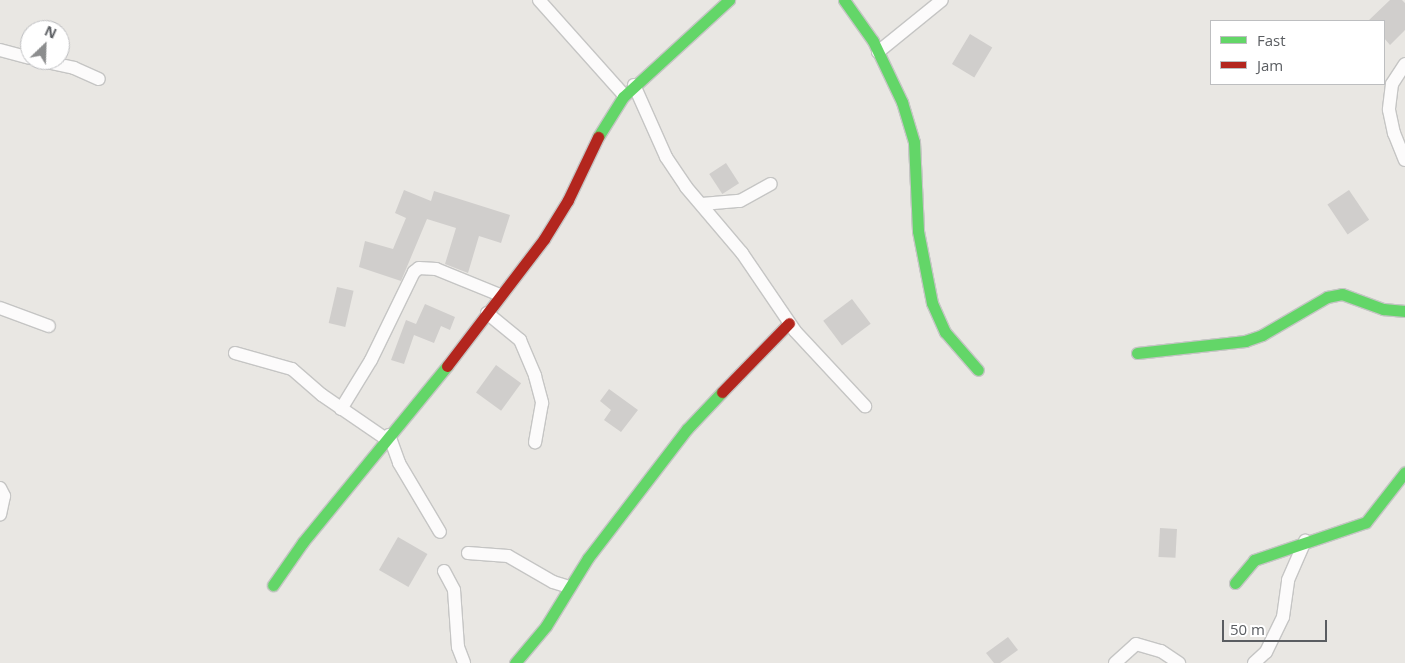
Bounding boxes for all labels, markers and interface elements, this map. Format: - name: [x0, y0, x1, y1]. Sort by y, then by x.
- north arrow: [20, 20, 70, 70]
- legend: [1210, 20, 1385, 85]
- text: N: [42, 21, 60, 43]
- text: Fast: [1257, 30, 1286, 50]
- text: Jam: [1257, 55, 1283, 75]
- scale bar: [1225, 610, 1330, 642]
- text: 50 m: [1230, 619, 1265, 639]

